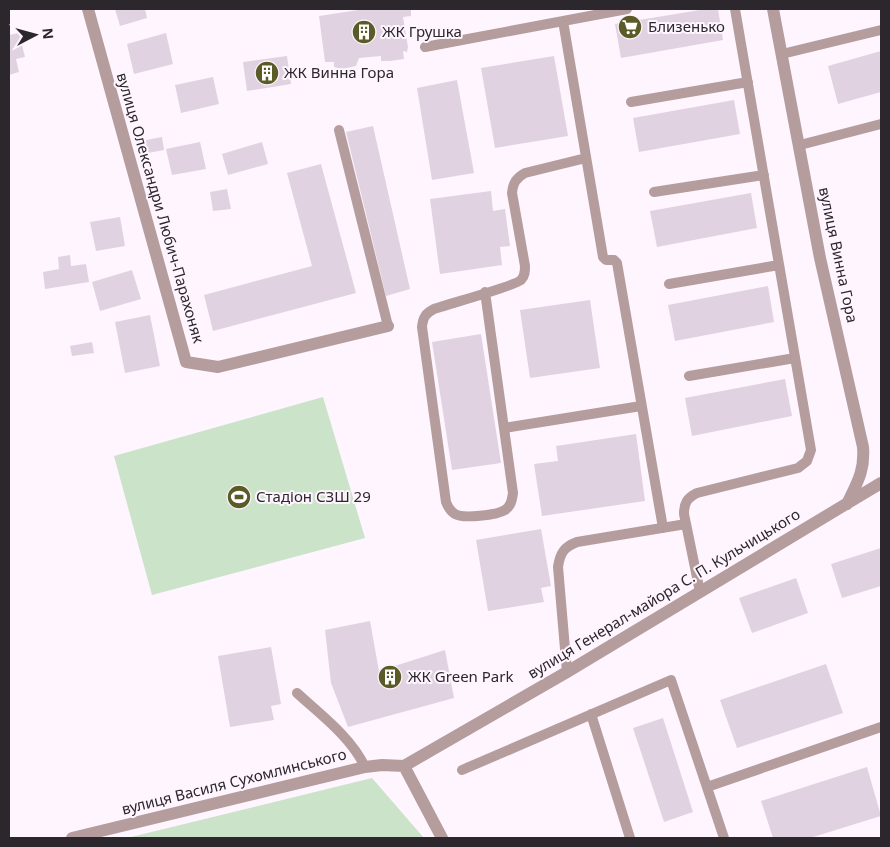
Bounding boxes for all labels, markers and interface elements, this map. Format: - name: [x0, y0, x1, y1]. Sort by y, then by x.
- north arrow: [10, 10, 60, 60]
- supermarket icon: Близенько: [617, 14, 643, 40]
- place label: Близенько: [648, 16, 725, 36]
- building icon: ЖК Грушка: [351, 19, 377, 45]
- place label: ЖК Грушка: [382, 21, 462, 41]
- text: N: [38, 27, 58, 40]
- building icon: ЖК Винна Гора: [254, 60, 280, 86]
- place label: ЖК Винна Гора: [284, 62, 394, 82]
- street label: вулиця Олександри Любич-Парахоняк: [113, 70, 209, 345]
- street label: вулиця Винна Гора: [815, 185, 863, 324]
- sports icon: Стадіон СЗШ 29: [226, 484, 252, 510]
- place label: Стадіон СЗШ 29: [256, 486, 371, 506]
- street label: вулиця Генерал-майора С. П. Кульчицького: [523, 503, 804, 683]
- building icon: ЖК Green Park: [377, 664, 403, 690]
- place label: ЖК Green Park: [408, 666, 513, 686]
- street label: вулиця Василя Сухомлинського: [119, 743, 348, 819]

